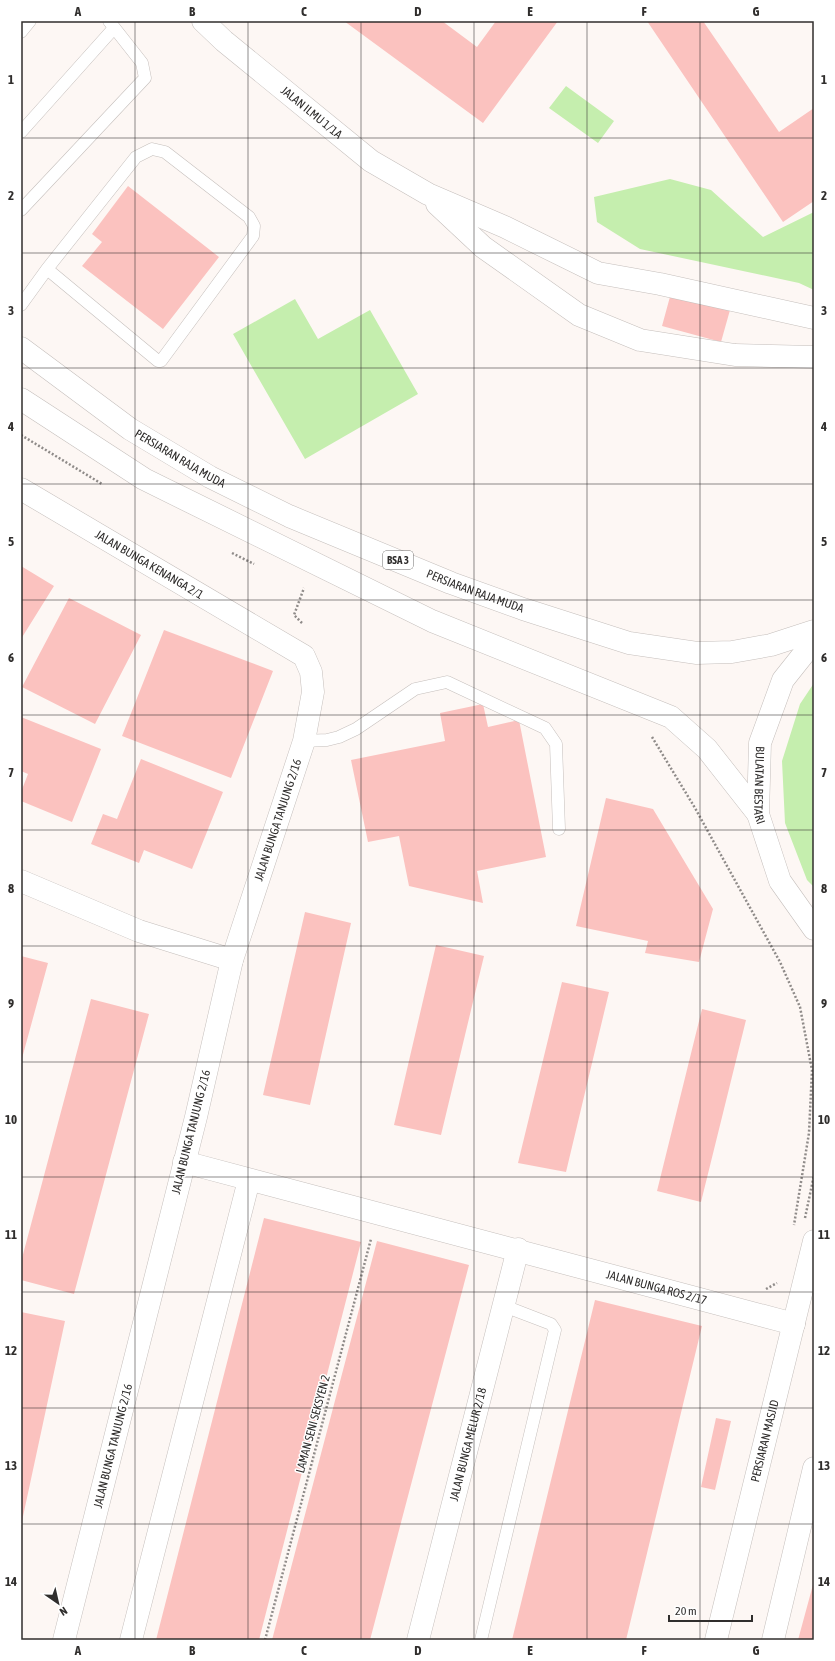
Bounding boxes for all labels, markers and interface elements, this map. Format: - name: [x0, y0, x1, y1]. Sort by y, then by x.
- text: A: [74, 4, 82, 19]
- text: B: [189, 4, 196, 19]
- text: C: [301, 4, 307, 19]
- text: D: [414, 4, 422, 19]
- text: E: [527, 4, 533, 19]
- text: F: [641, 4, 647, 19]
- text: G: [753, 4, 760, 19]
- text: 1: [8, 72, 14, 87]
- text: 1: [821, 72, 827, 87]
- street label: JALAN ILMU 1/1A: [278, 83, 345, 142]
- text: 2: [8, 188, 14, 203]
- text: 2: [821, 188, 827, 203]
- text: 3: [8, 303, 14, 318]
- text: 3: [821, 303, 827, 318]
- text: 4: [7, 419, 14, 434]
- text: 4: [820, 419, 827, 434]
- street label: PERSIARAN RAJA MUDA: [132, 427, 228, 491]
- street label: JALAN BUNGA KENANGA 2/1: [93, 527, 206, 602]
- text: 5: [8, 534, 14, 549]
- text: 5: [821, 534, 827, 549]
- road number: BSA 3: [383, 551, 413, 569]
- street label: PERSIARAN RAJA MUDA: [424, 567, 526, 616]
- text: 6: [8, 650, 14, 665]
- text: 6: [821, 650, 827, 665]
- street label: BULATAN BESTARI: [751, 746, 768, 826]
- street label: JALAN BUNGA TANJUNG 2/16: [252, 757, 304, 883]
- text: 7: [8, 765, 14, 780]
- text: 7: [821, 765, 827, 780]
- text: 8: [8, 881, 14, 896]
- text: 8: [821, 881, 827, 896]
- text: 9: [8, 996, 14, 1011]
- text: 9: [821, 996, 827, 1011]
- street label: JALAN BUNGA TANJUNG 2/16: [169, 1068, 213, 1196]
- text: 10: [5, 1112, 17, 1127]
- text: 10: [818, 1112, 830, 1127]
- text: 11: [5, 1227, 17, 1242]
- text: 11: [818, 1227, 830, 1242]
- street label: JALAN BUNGA ROS 2/17: [605, 1267, 709, 1308]
- text: 12: [5, 1343, 17, 1358]
- text: 12: [818, 1343, 830, 1358]
- street label: LAMAN SENI SEKSYEN 2: [293, 1373, 333, 1475]
- street label: JALAN BUNGA TANJUNG 2/16: [91, 1382, 135, 1510]
- street label: JALAN BUNGA MELUR 2/18: [447, 1386, 489, 1502]
- street label: PERSIARAN MASJID: [748, 1398, 782, 1484]
- text: 13: [5, 1458, 17, 1473]
- text: 13: [818, 1458, 830, 1473]
- text: 14: [5, 1574, 17, 1589]
- text: 14: [818, 1574, 830, 1589]
- north arrow: [38, 1583, 78, 1623]
- scale bar: [669, 1597, 752, 1623]
- text: N: [58, 1604, 70, 1618]
- text: 20 m: [675, 1604, 697, 1618]
- text: A: [74, 1643, 82, 1658]
- text: B: [189, 1643, 196, 1658]
- text: C: [301, 1643, 307, 1658]
- text: D: [414, 1643, 422, 1658]
- text: E: [527, 1643, 533, 1658]
- text: F: [641, 1643, 647, 1658]
- text: G: [753, 1643, 760, 1658]

